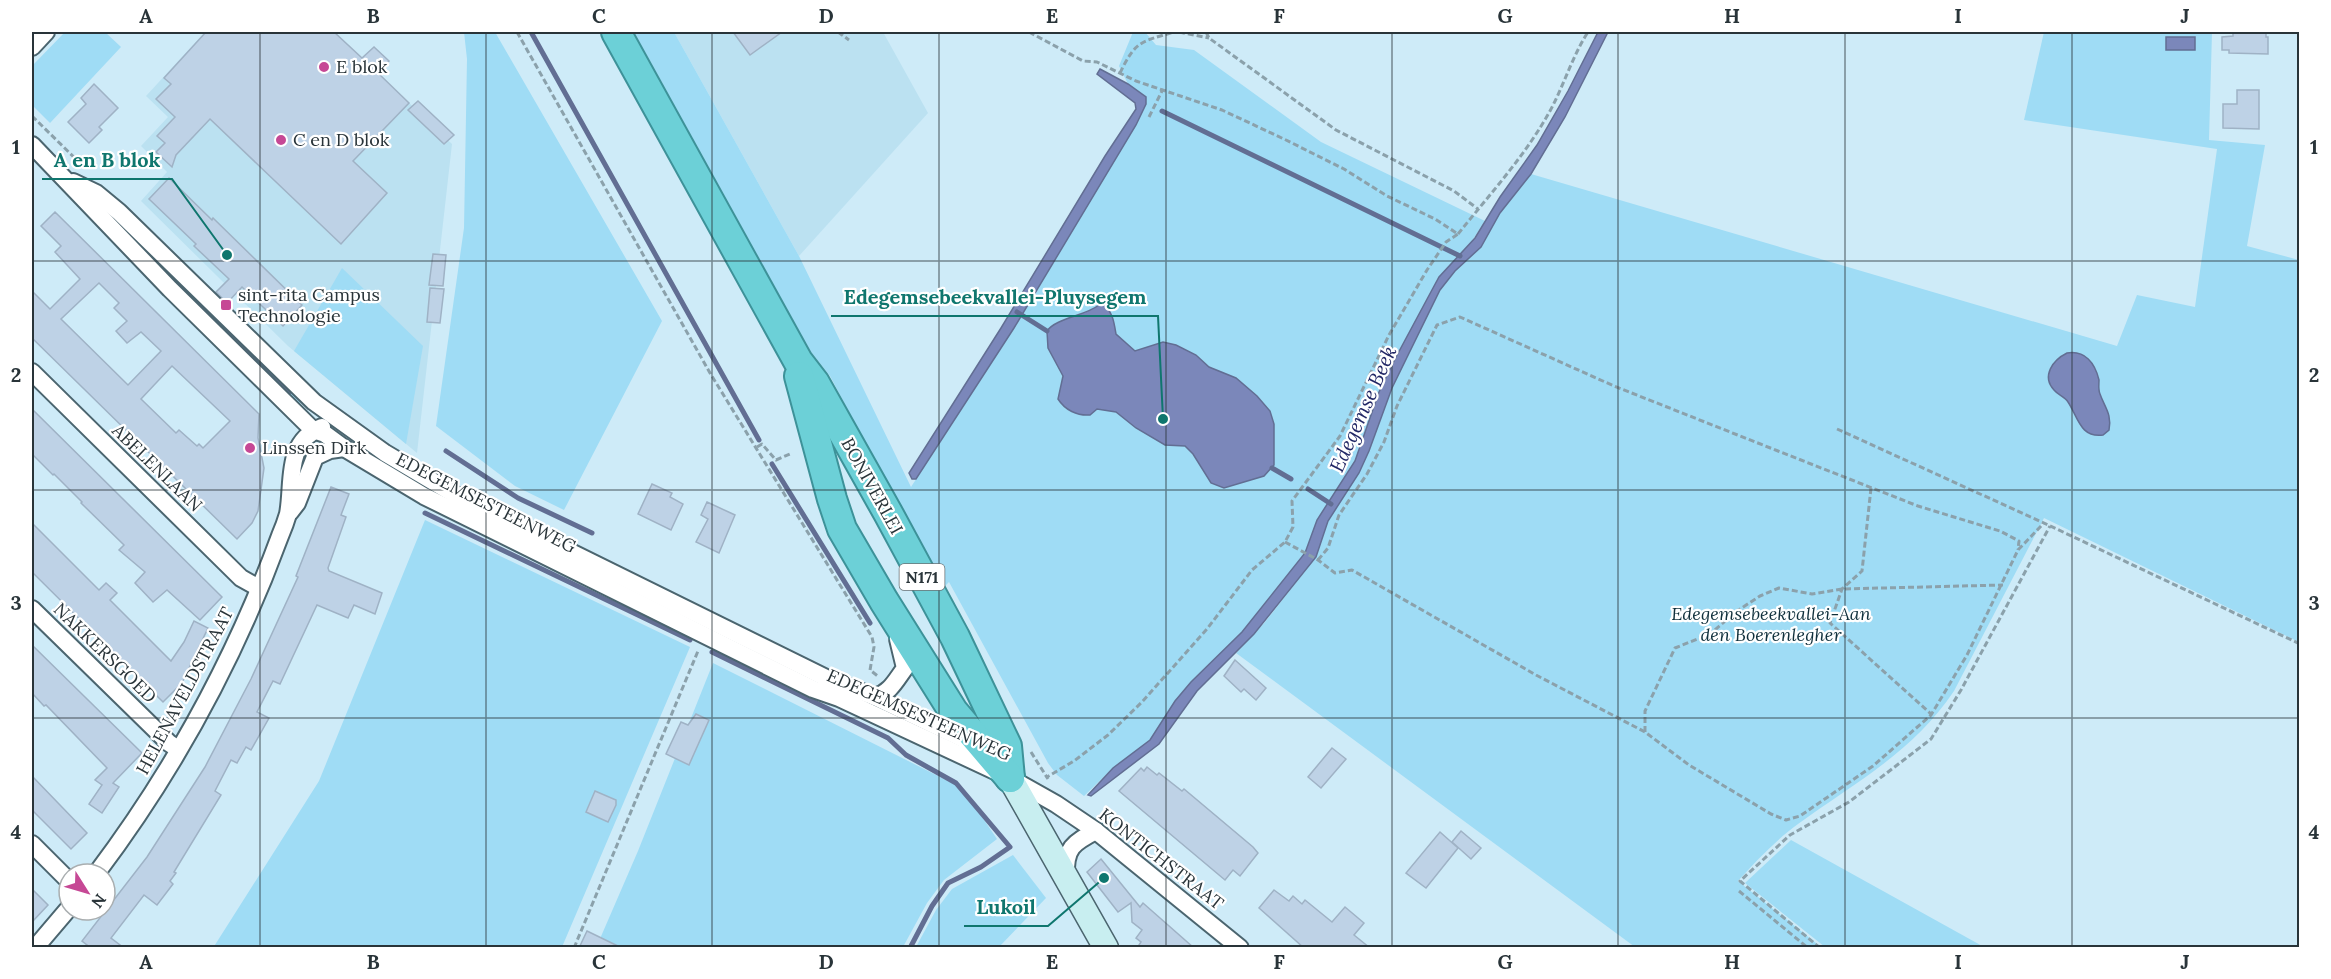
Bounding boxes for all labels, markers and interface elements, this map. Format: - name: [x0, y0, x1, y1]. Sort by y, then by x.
- text: A: [139, 3, 153, 28]
- text: B: [366, 3, 380, 28]
- text: C: [592, 3, 606, 28]
- text: D: [818, 3, 834, 28]
- text: E: [1046, 3, 1058, 28]
- text: F: [1273, 3, 1285, 28]
- text: G: [1497, 3, 1513, 28]
- text: H: [1724, 3, 1740, 28]
- text: I: [1954, 3, 1962, 28]
- text: J: [2180, 3, 2190, 28]
- place label: E blok: [336, 55, 388, 78]
- marker: E blok: [317, 60, 331, 74]
- place label: C en D blok: [293, 128, 390, 151]
- marker: C en D blok: [274, 133, 288, 147]
- text: 1: [12, 134, 20, 159]
- text: 1: [2310, 134, 2318, 159]
- callout: A en B blok: [42, 141, 172, 179]
- text: A en B blok: [54, 147, 160, 172]
- callout: Edegemsebeekvallei-Pluysegem: [831, 278, 1158, 316]
- place label: sint-rita Campus Technologie: [238, 283, 380, 327]
- text: Edegemsebeekvallei-Pluysegem: [844, 284, 1147, 309]
- marker: sint-rita Campus Technologie: [219, 298, 233, 312]
- water label: Edegemse Beek: [1324, 342, 1402, 476]
- text: 2: [11, 362, 21, 387]
- text: 2: [2309, 362, 2319, 387]
- street label: ABELENLAAN: [107, 418, 207, 516]
- street label: BONIVERLEI: [836, 433, 908, 538]
- place label: Linssen Dirk: [262, 436, 367, 459]
- marker: Linssen Dirk: [243, 441, 257, 455]
- street label: EDEGEMSESTEENWEG: [392, 447, 580, 558]
- road number: N171: [900, 564, 944, 590]
- text: 3: [10, 590, 22, 615]
- text: 3: [2308, 590, 2320, 615]
- street label: NAKKERSGOED: [49, 598, 162, 708]
- park label: Edegemsebeekvallei-Aan den Boerenlegher: [1671, 602, 1871, 646]
- street label: HELENAVELDSTRAAT: [131, 603, 239, 778]
- street label: EDEGEMSESTEENWEG: [824, 664, 1015, 766]
- street label: KONTICHSTRAAT: [1094, 803, 1229, 915]
- text: 4: [11, 819, 22, 844]
- text: 4: [2309, 819, 2320, 844]
- north arrow: [57, 862, 117, 922]
- callout: Lukoil: [964, 888, 1048, 926]
- text: N: [87, 890, 111, 912]
- text: Lukoil: [976, 894, 1036, 919]
- text: A: [139, 949, 153, 974]
- text: B: [366, 949, 380, 974]
- text: C: [592, 949, 606, 974]
- text: D: [818, 949, 834, 974]
- text: E: [1046, 949, 1058, 974]
- text: F: [1273, 949, 1285, 974]
- text: G: [1497, 949, 1513, 974]
- text: H: [1724, 949, 1740, 974]
- text: I: [1954, 949, 1962, 974]
- text: J: [2180, 949, 2190, 974]

